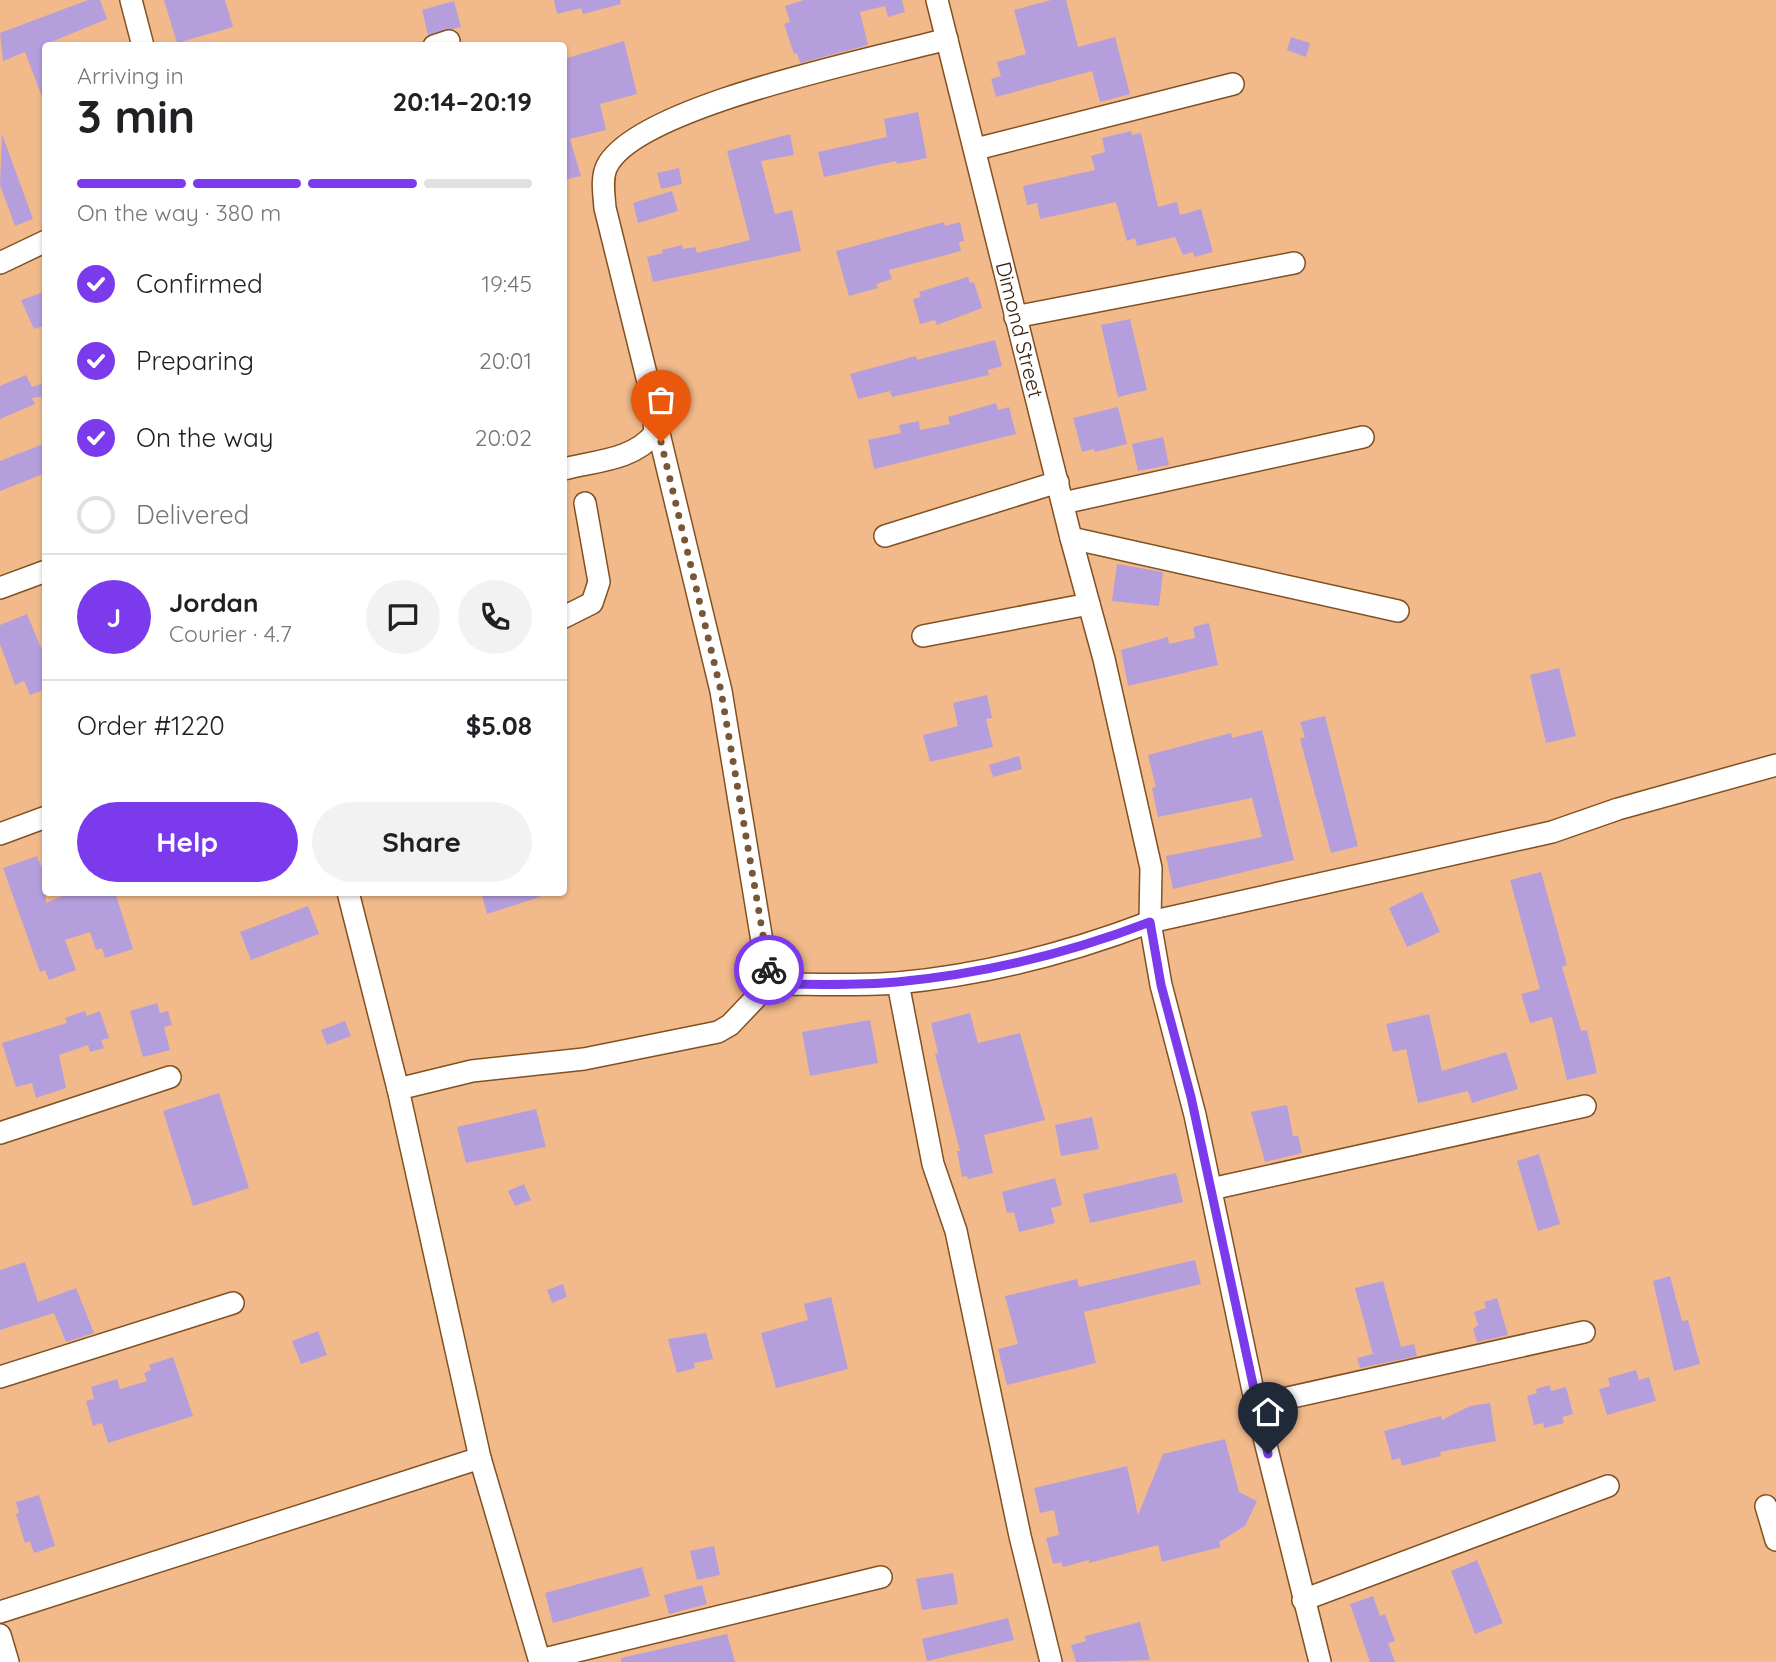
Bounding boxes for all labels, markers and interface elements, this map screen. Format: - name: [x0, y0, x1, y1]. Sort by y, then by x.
- text: Arriving in: [77, 61, 184, 90]
- text: 20:14–20:19: [393, 85, 532, 118]
- text: 3 min: [77, 87, 195, 145]
- text: On the way · 380 m: [77, 198, 281, 227]
- street label: Dimond Street: [991, 259, 1050, 401]
- icon: check: [77, 265, 115, 303]
- text: Confirmed: [136, 267, 263, 300]
- text: 19:45: [482, 269, 532, 298]
- icon: check: [77, 342, 115, 380]
- text: Preparing: [136, 344, 254, 377]
- text: 20:01: [479, 346, 532, 375]
- pin: [631, 370, 691, 442]
- icon: bag: [642, 381, 680, 419]
- icon: check: [77, 419, 115, 457]
- text: On the way: [136, 421, 274, 454]
- text: 20:02: [475, 423, 532, 452]
- text: Delivered: [136, 498, 249, 531]
- button: chat: [366, 580, 440, 654]
- button: phone: [458, 580, 532, 654]
- text: Jordan: [169, 586, 258, 619]
- text: J: [107, 601, 121, 634]
- text: Courier · 4.7: [169, 619, 292, 648]
- text: Order #1220: [77, 709, 225, 742]
- text: $5.08: [466, 709, 532, 742]
- button: Help: [77, 802, 298, 882]
- button: Share: [312, 802, 532, 882]
- courier: [734, 935, 804, 1005]
- icon: bike: [750, 951, 788, 989]
- pin: [1238, 1382, 1298, 1454]
- icon: home: [1249, 1393, 1287, 1431]

